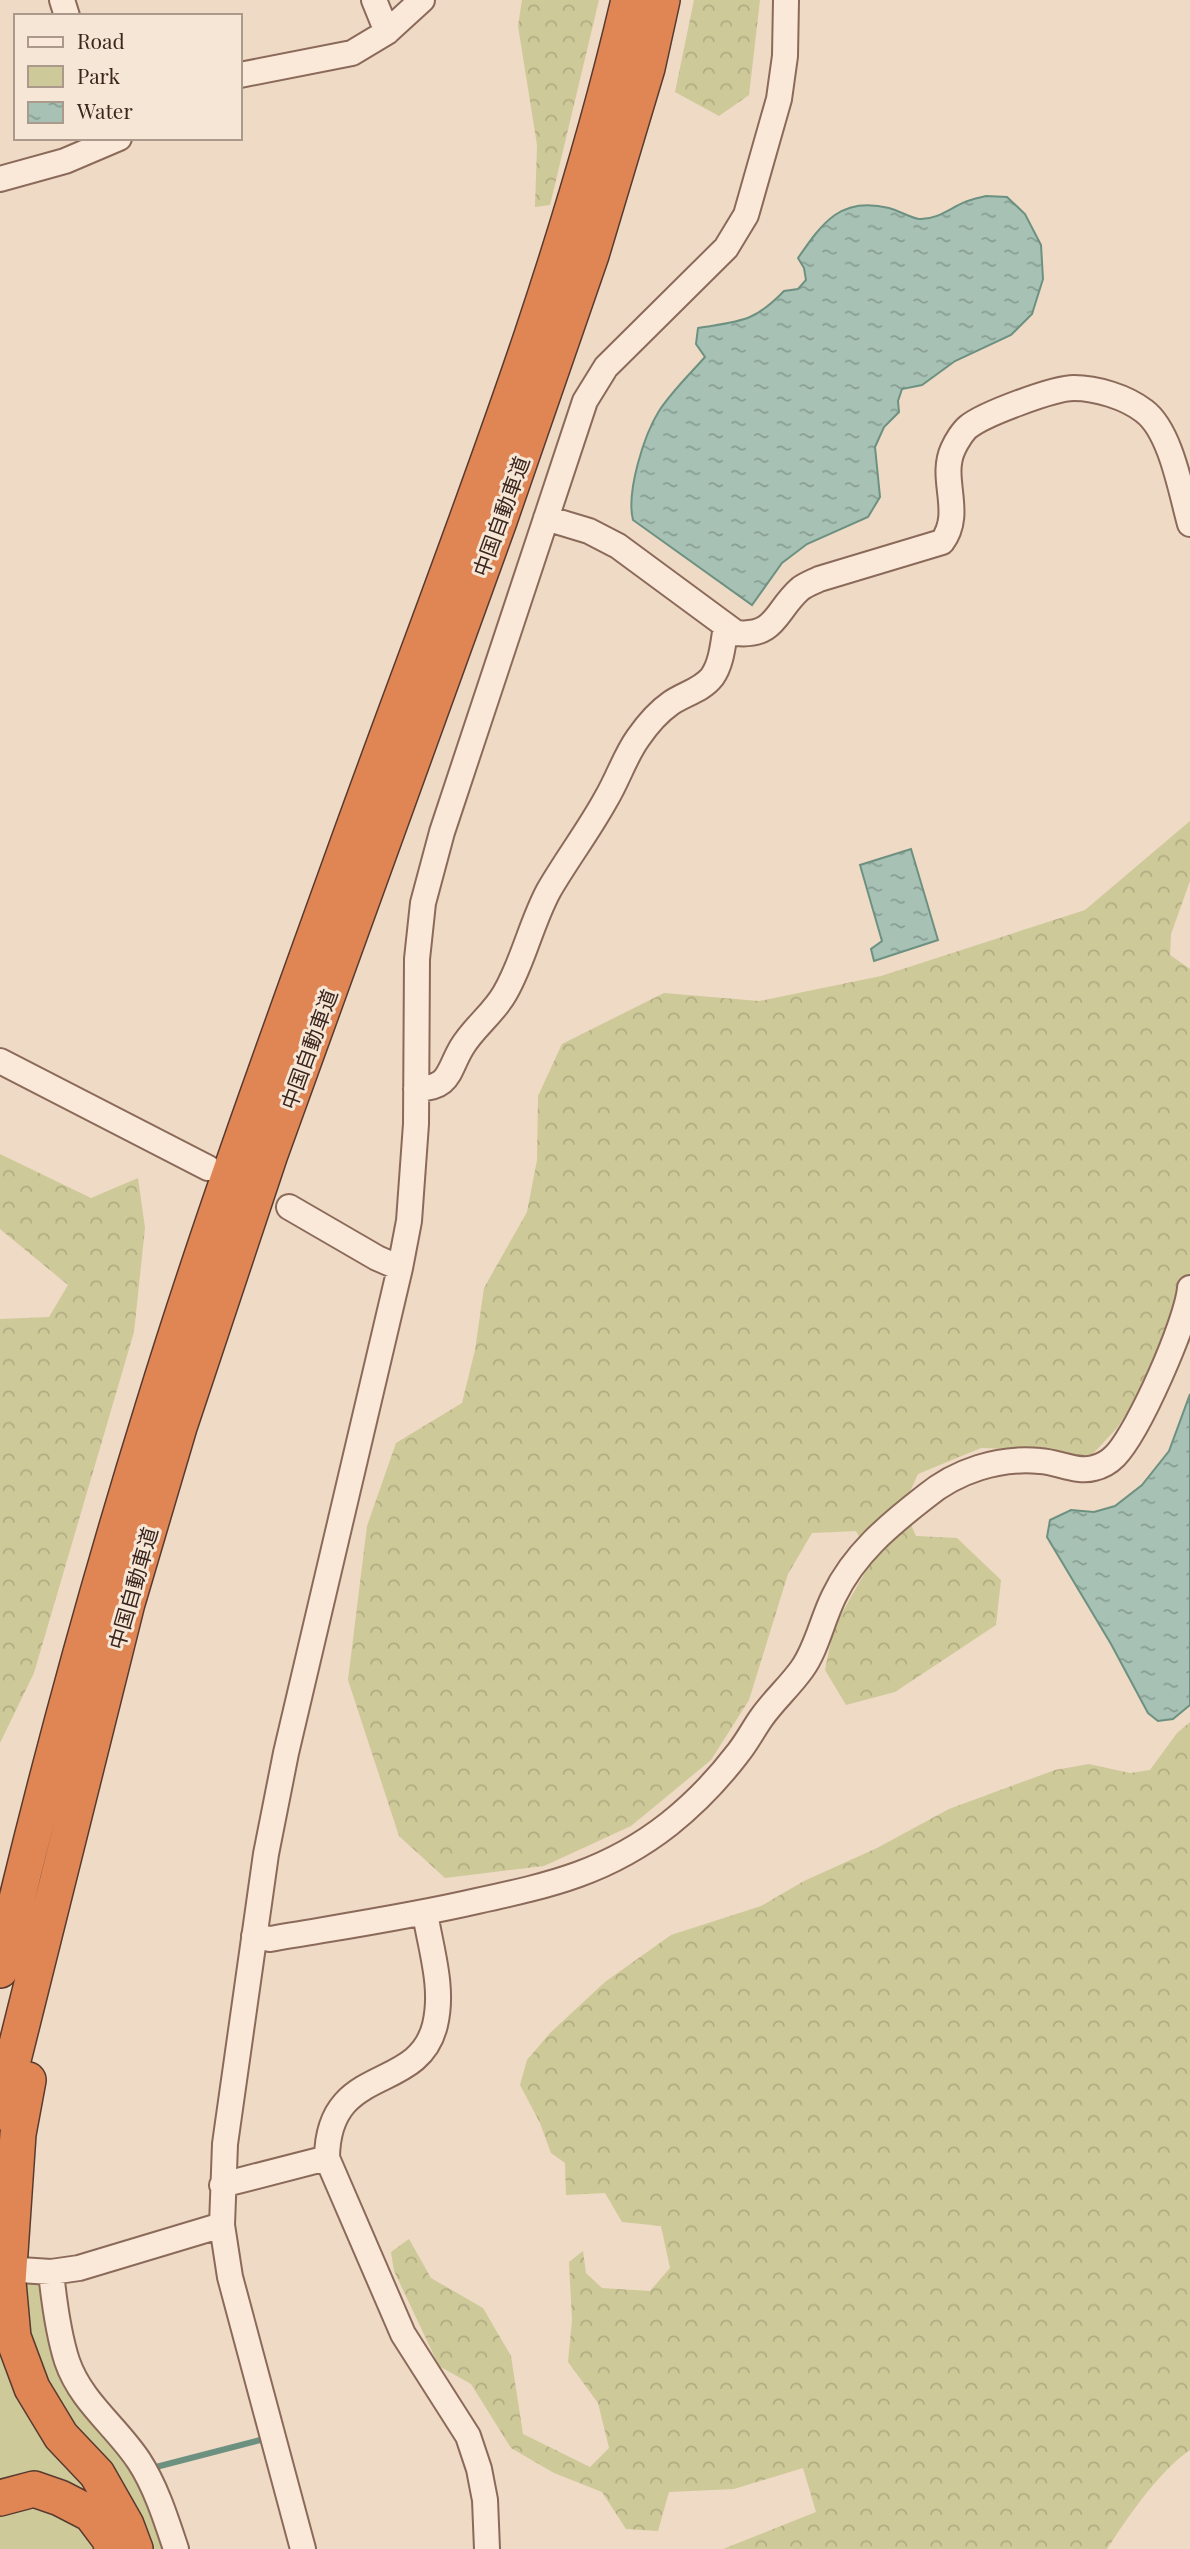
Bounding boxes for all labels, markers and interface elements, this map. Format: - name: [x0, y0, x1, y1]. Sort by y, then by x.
- legend: [14, 14, 242, 140]
- text: Road: [77, 26, 125, 54]
- text: Park: [77, 61, 121, 89]
- text: Water: [76, 96, 133, 124]
- street label: 中国自動車道: [465, 452, 535, 580]
- street label: 中国自動車道: [273, 985, 343, 1113]
- street label: 中国自動車道: [101, 1524, 163, 1652]

